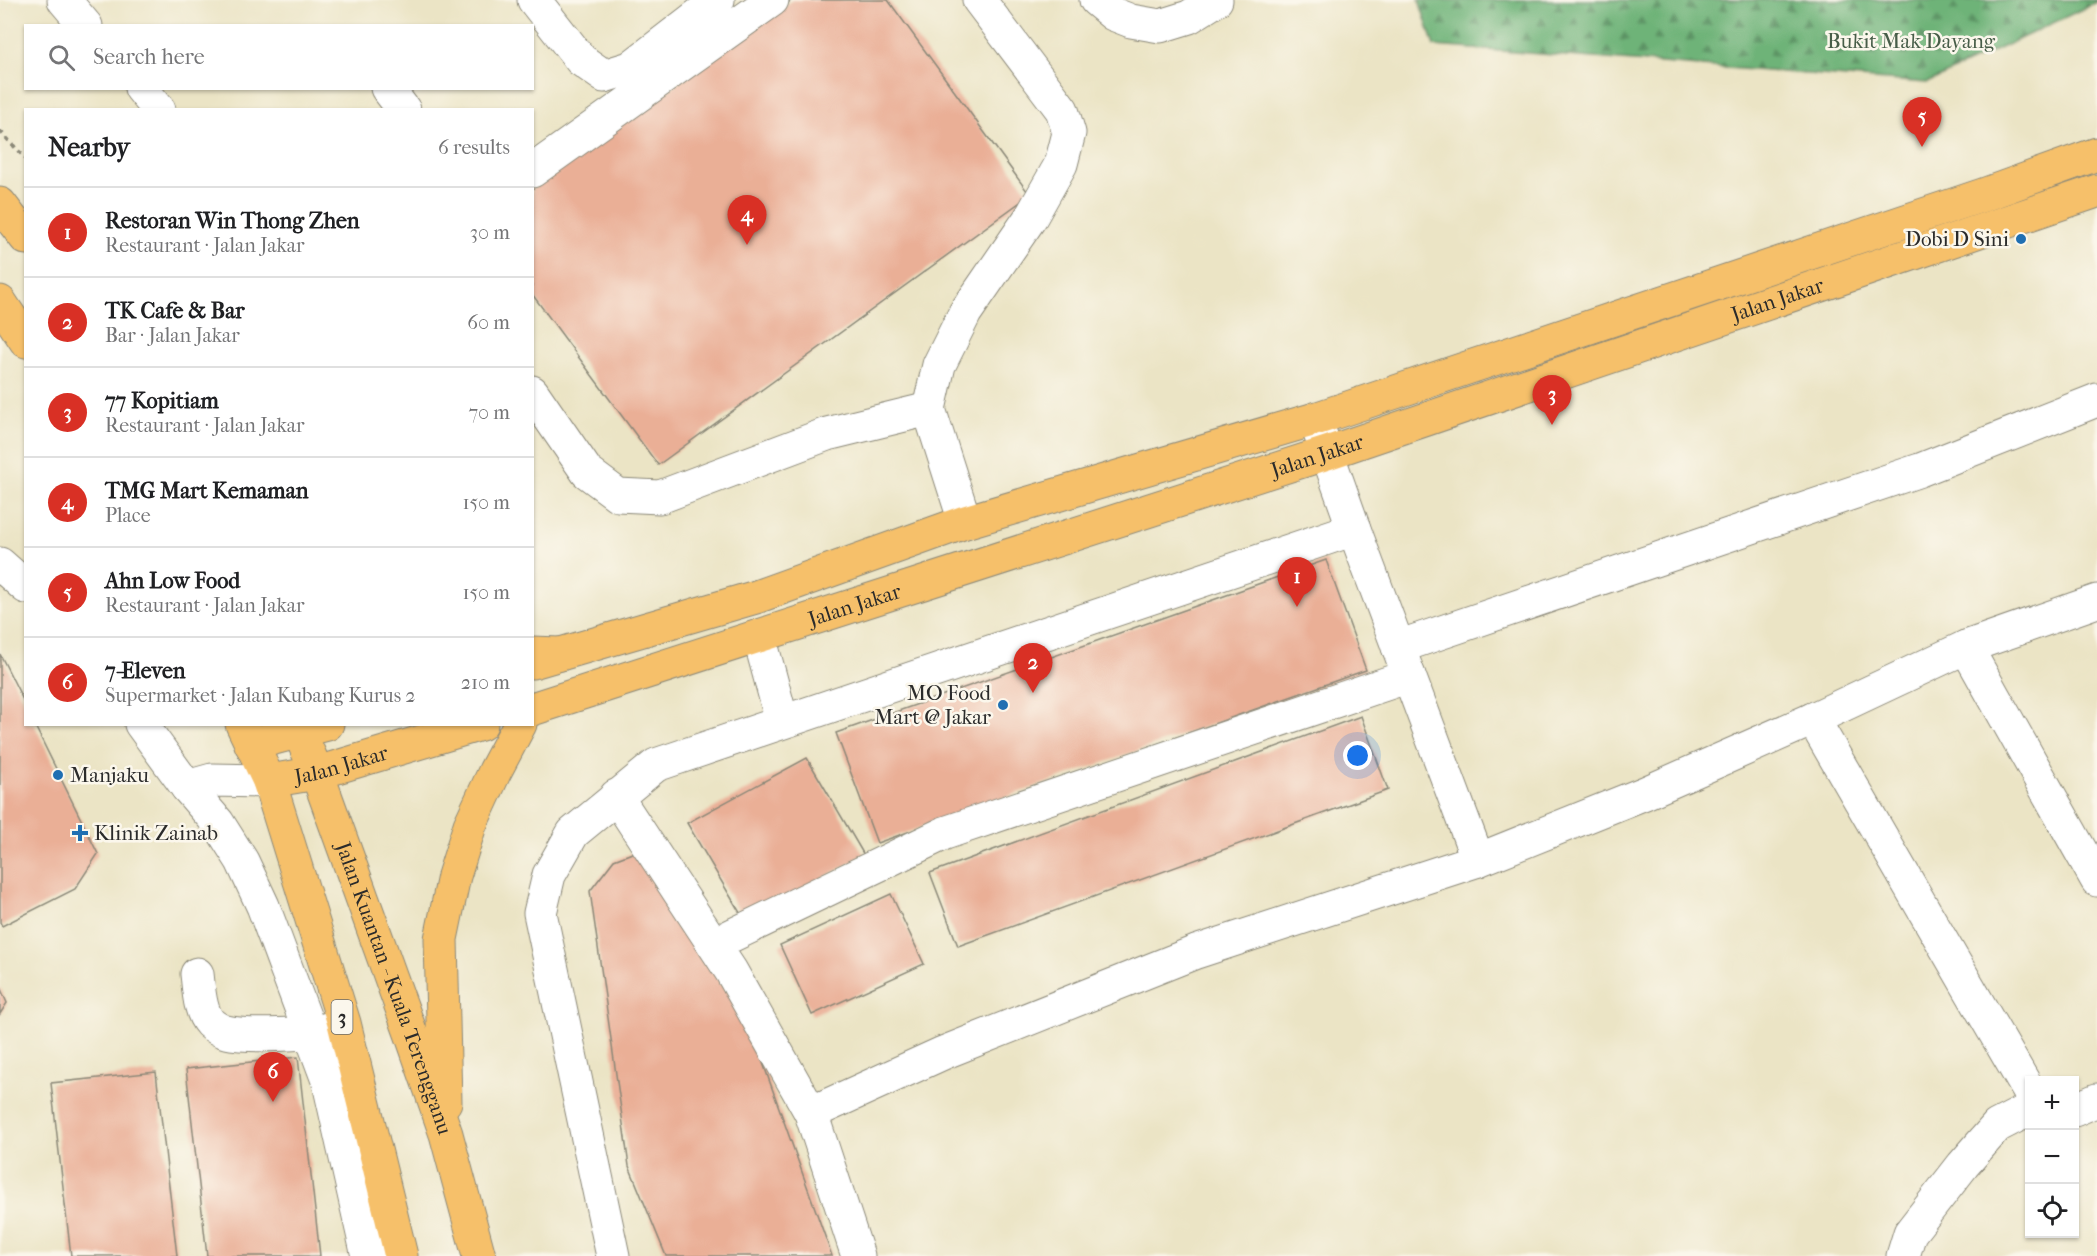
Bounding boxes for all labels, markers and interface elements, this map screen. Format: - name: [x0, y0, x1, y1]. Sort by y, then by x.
- search box: [24, 24, 534, 90]
- park label: Bukit Mak Dayang: [1827, 29, 1996, 53]
- icon: search: [45, 41, 78, 74]
- text: Search here: [93, 44, 205, 70]
- pin: 5: [1902, 98, 1942, 147]
- text: Nearby: [48, 132, 130, 163]
- text: 6 results: [438, 136, 510, 159]
- pin: 4: [728, 196, 766, 245]
- text: Restoran Win Thong Zhen: [105, 208, 360, 234]
- text: 1: [64, 221, 71, 244]
- text: 30 m: [470, 221, 510, 244]
- place label: Dobi D Sini: [1905, 227, 2009, 251]
- marker: Dobi D Sini: [2014, 232, 2028, 246]
- text: Restaurant · Jalan Jakar: [105, 234, 305, 257]
- street label: Jalan Jakar: [1726, 273, 1827, 327]
- text: TK Cafe & Bar: [105, 298, 245, 324]
- text: 2: [62, 311, 73, 334]
- text: 60 m: [467, 311, 510, 334]
- text: Bar · Jalan Jakar: [105, 324, 240, 347]
- pin: 3: [1532, 376, 1572, 425]
- text: 77 Kopitiam: [105, 388, 219, 414]
- text: 3: [63, 401, 72, 424]
- text: 70 m: [468, 401, 510, 424]
- text: Restaurant · Jalan Jakar: [105, 414, 305, 437]
- street label: Jalan Jakar: [1266, 429, 1367, 483]
- text: TMG Mart Kemaman: [105, 478, 309, 504]
- text: 4: [62, 491, 73, 514]
- text: 150 m: [462, 491, 510, 514]
- text: Place: [105, 504, 151, 527]
- pin: 1: [1278, 558, 1316, 607]
- text: Ahn Low Food: [105, 568, 240, 594]
- street label: Jalan Jakar: [803, 579, 904, 632]
- text: 5: [63, 581, 72, 604]
- text: 150 m: [462, 581, 510, 604]
- text: Restaurant · Jalan Jakar: [105, 594, 305, 617]
- pin: 2: [1014, 644, 1052, 693]
- text: 7-Eleven: [105, 658, 186, 684]
- text: 6: [62, 671, 73, 694]
- text: 210 m: [461, 671, 510, 694]
- place label: MO Food Mart @ Jakar: [874, 681, 992, 729]
- text: Supermarket · Jalan Kubang Kurus 2: [105, 684, 416, 707]
- marker: MO Food Mart @ Jakar: [996, 698, 1010, 712]
- street label: Jalan Jakar: [291, 740, 391, 789]
- your location: [1343, 741, 1372, 770]
- place label: Manjaku: [70, 763, 149, 787]
- marker: Manjaku: [51, 768, 65, 782]
- place label: Klinik Zainab: [94, 821, 218, 845]
- marker: Klinik Zainab: [71, 824, 89, 842]
- street label: Jalan Kuantan - Kuala Terengganu: [330, 837, 457, 1138]
- road number: 3: [332, 1000, 352, 1034]
- pin: 6: [254, 1052, 292, 1102]
- map controls: [2025, 1076, 2079, 1238]
- button: +: [2025, 1076, 2079, 1130]
- button: −: [2025, 1130, 2079, 1184]
- button: locate: [2025, 1184, 2079, 1238]

